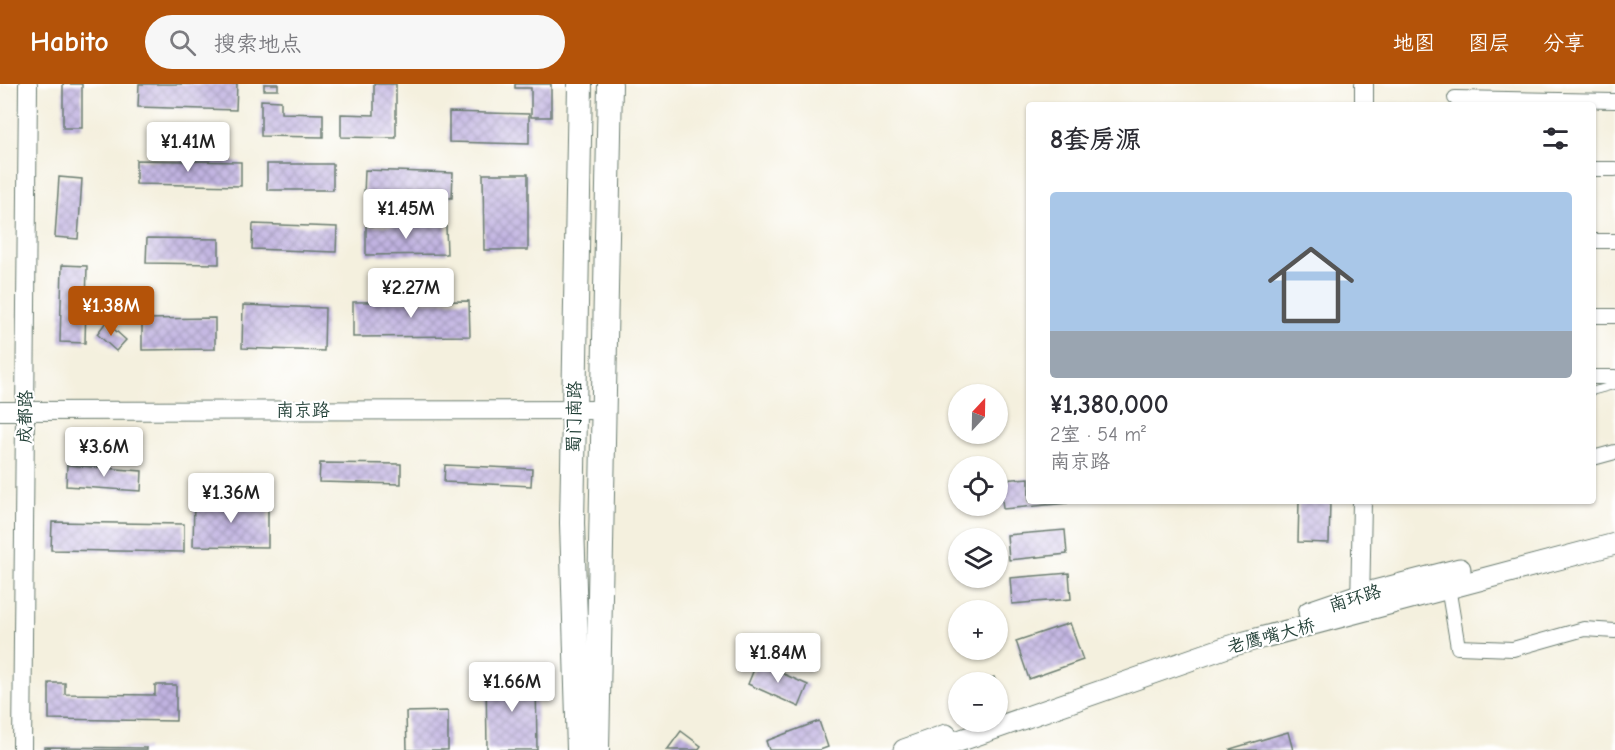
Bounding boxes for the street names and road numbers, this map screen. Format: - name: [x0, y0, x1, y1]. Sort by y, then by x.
- street label: 蜀门南路: [563, 381, 586, 453]
- street label: 成都路: [15, 390, 36, 444]
- street label: 南京路: [276, 400, 330, 421]
- street label: 南环路: [1326, 581, 1384, 616]
- street label: 老鹰嘴大桥: [1225, 615, 1317, 658]

